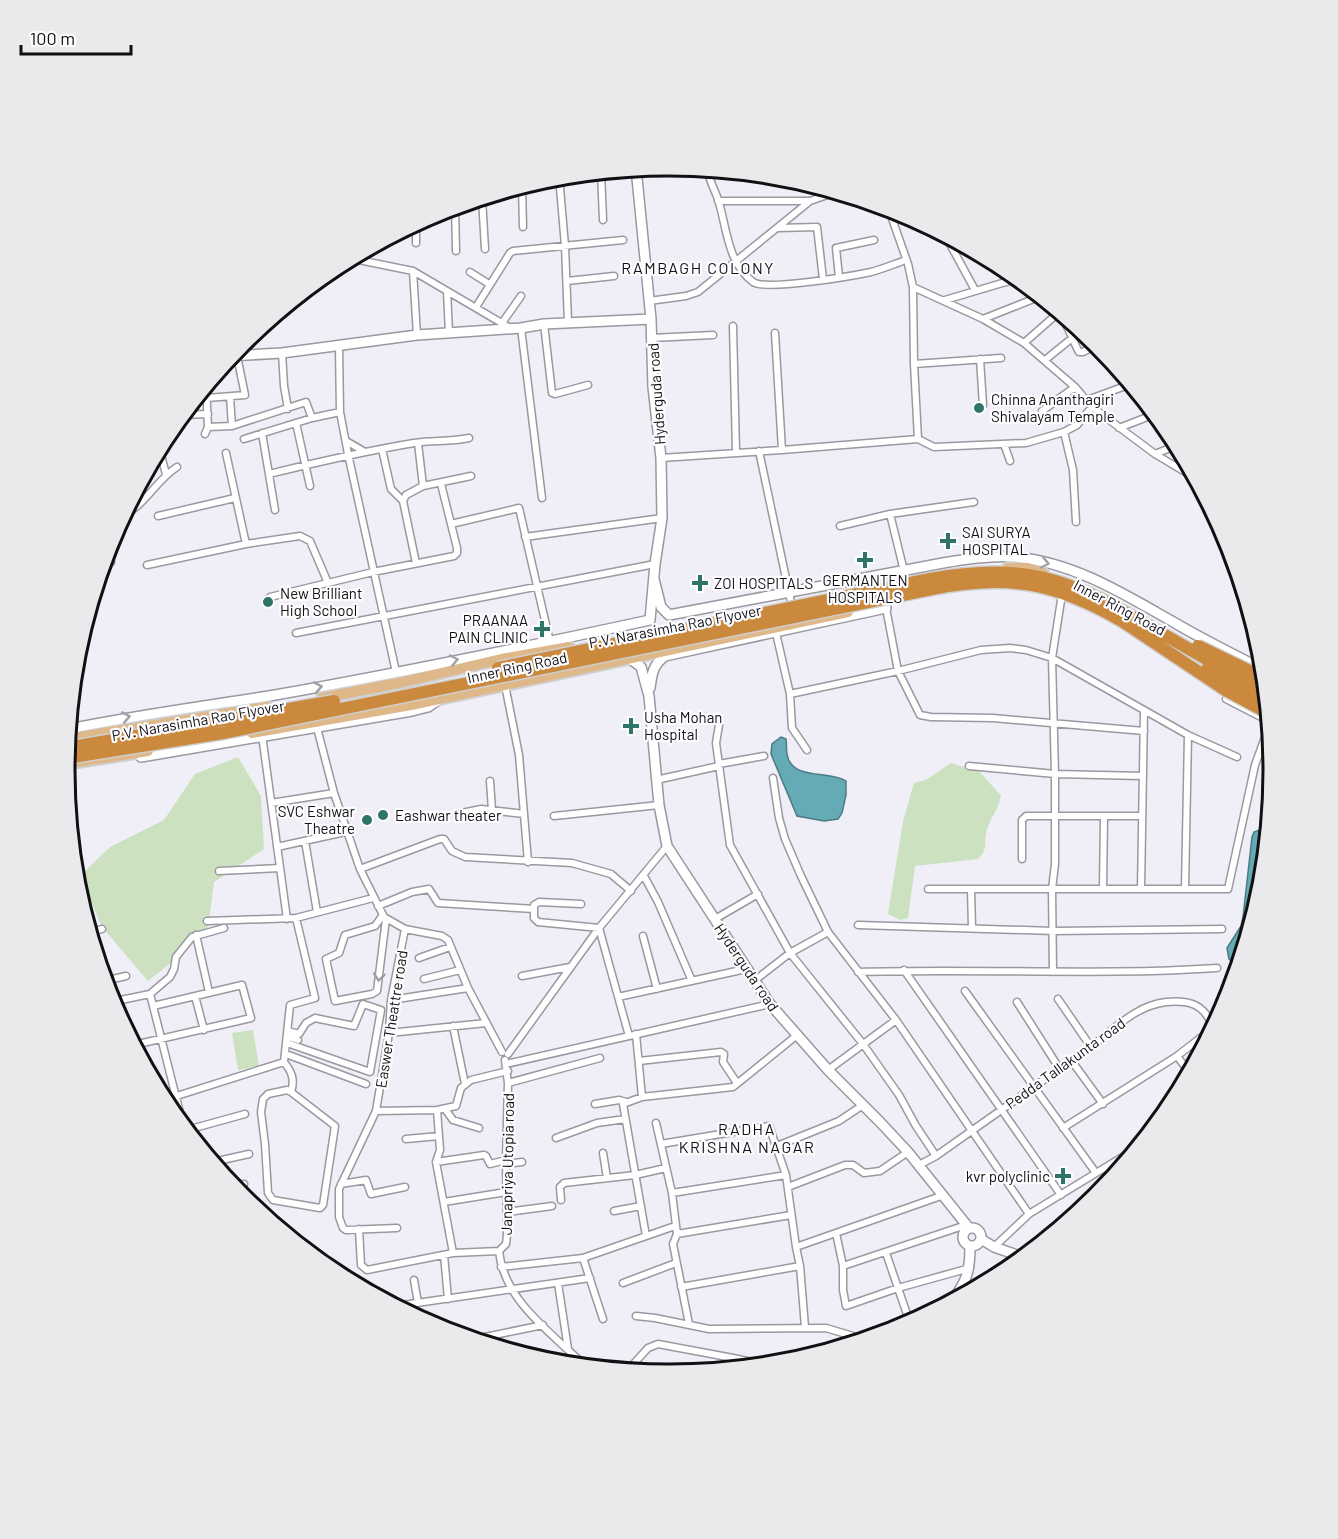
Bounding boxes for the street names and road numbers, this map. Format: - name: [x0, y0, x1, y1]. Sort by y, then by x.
- street label: Hyderguda road: [643, 342, 669, 446]
- street label: Inner Ring Road: [1071, 575, 1169, 639]
- street label: P.V. Narasimha Rao Flyover: [587, 600, 763, 652]
- street label: Inner Ring Road: [465, 648, 569, 686]
- street label: P.V. Narasimha Rao Flyover: [110, 696, 286, 744]
- street label: Hyderguda road: [711, 920, 783, 1014]
- street label: Easwer Theattre road: [371, 949, 411, 1089]
- street label: Pedda Tallakunta road: [1002, 1014, 1128, 1112]
- street label: Janapriya Utopia road: [497, 1093, 517, 1235]

